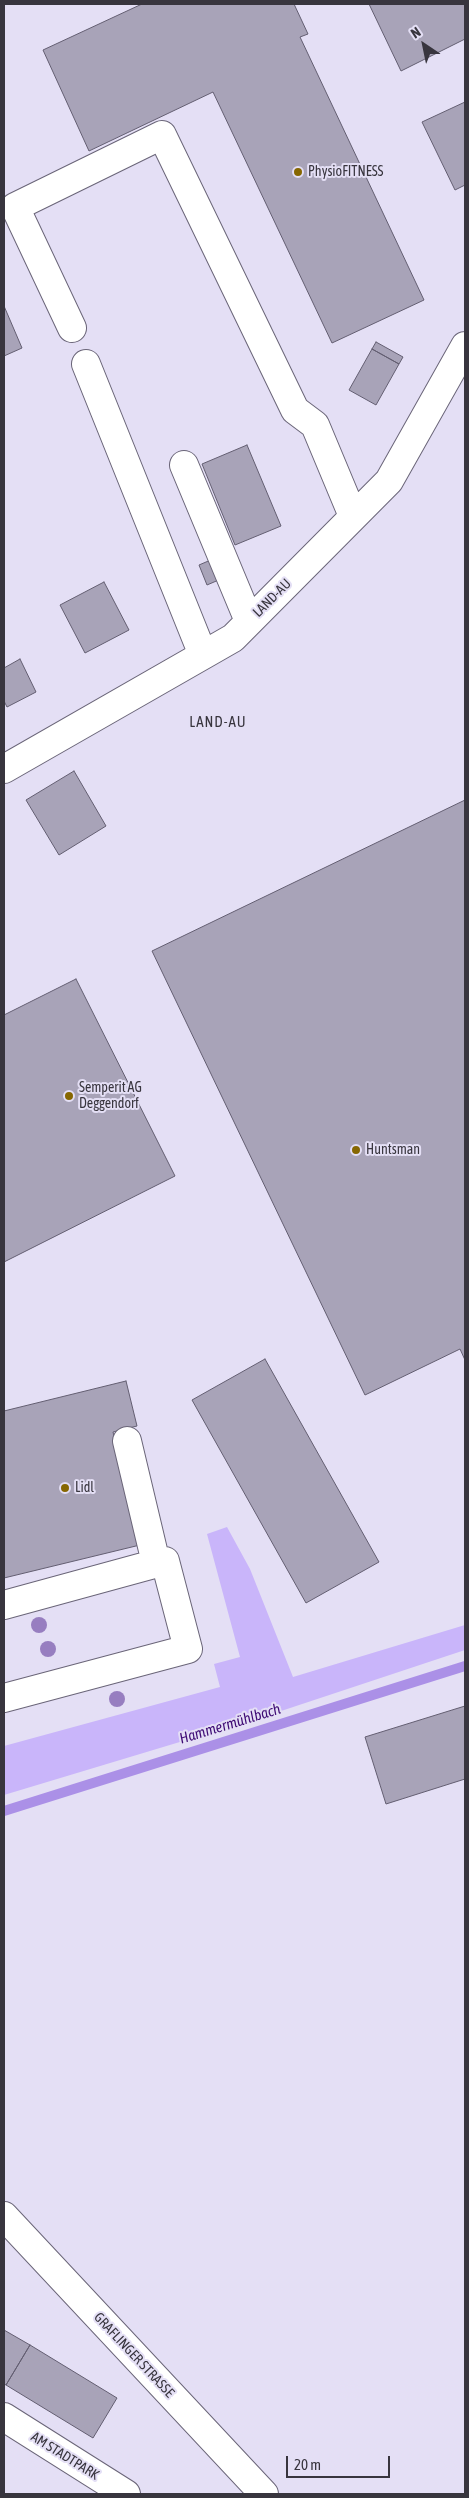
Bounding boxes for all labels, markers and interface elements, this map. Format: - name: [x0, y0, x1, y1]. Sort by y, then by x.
- north arrow: [399, 20, 449, 70]
- text: N: [408, 24, 424, 42]
- place label: PhysioFITNESS: [308, 164, 384, 180]
- marker: PhysioFITNESS: [292, 166, 304, 178]
- street label: LAND-AU: [249, 575, 295, 621]
- district label: LAND-AU: [188, 713, 248, 731]
- place label: Semperit AG Deggendorf: [79, 1080, 142, 1112]
- marker: Semperit AG Deggendorf: [63, 1090, 75, 1102]
- place label: Huntsman: [366, 1142, 420, 1158]
- marker: Huntsman: [350, 1144, 362, 1156]
- place label: Lidl: [75, 1480, 94, 1496]
- marker: Lidl: [59, 1482, 71, 1494]
- water label: Hammermühlbach: [177, 1700, 283, 1748]
- street label: GRAFLINGER STRASSE: [90, 2309, 178, 2401]
- street label: AM STADTPARK: [28, 2428, 102, 2484]
- scale bar: [289, 2446, 393, 2478]
- text: 20 m: [294, 2456, 321, 2473]

